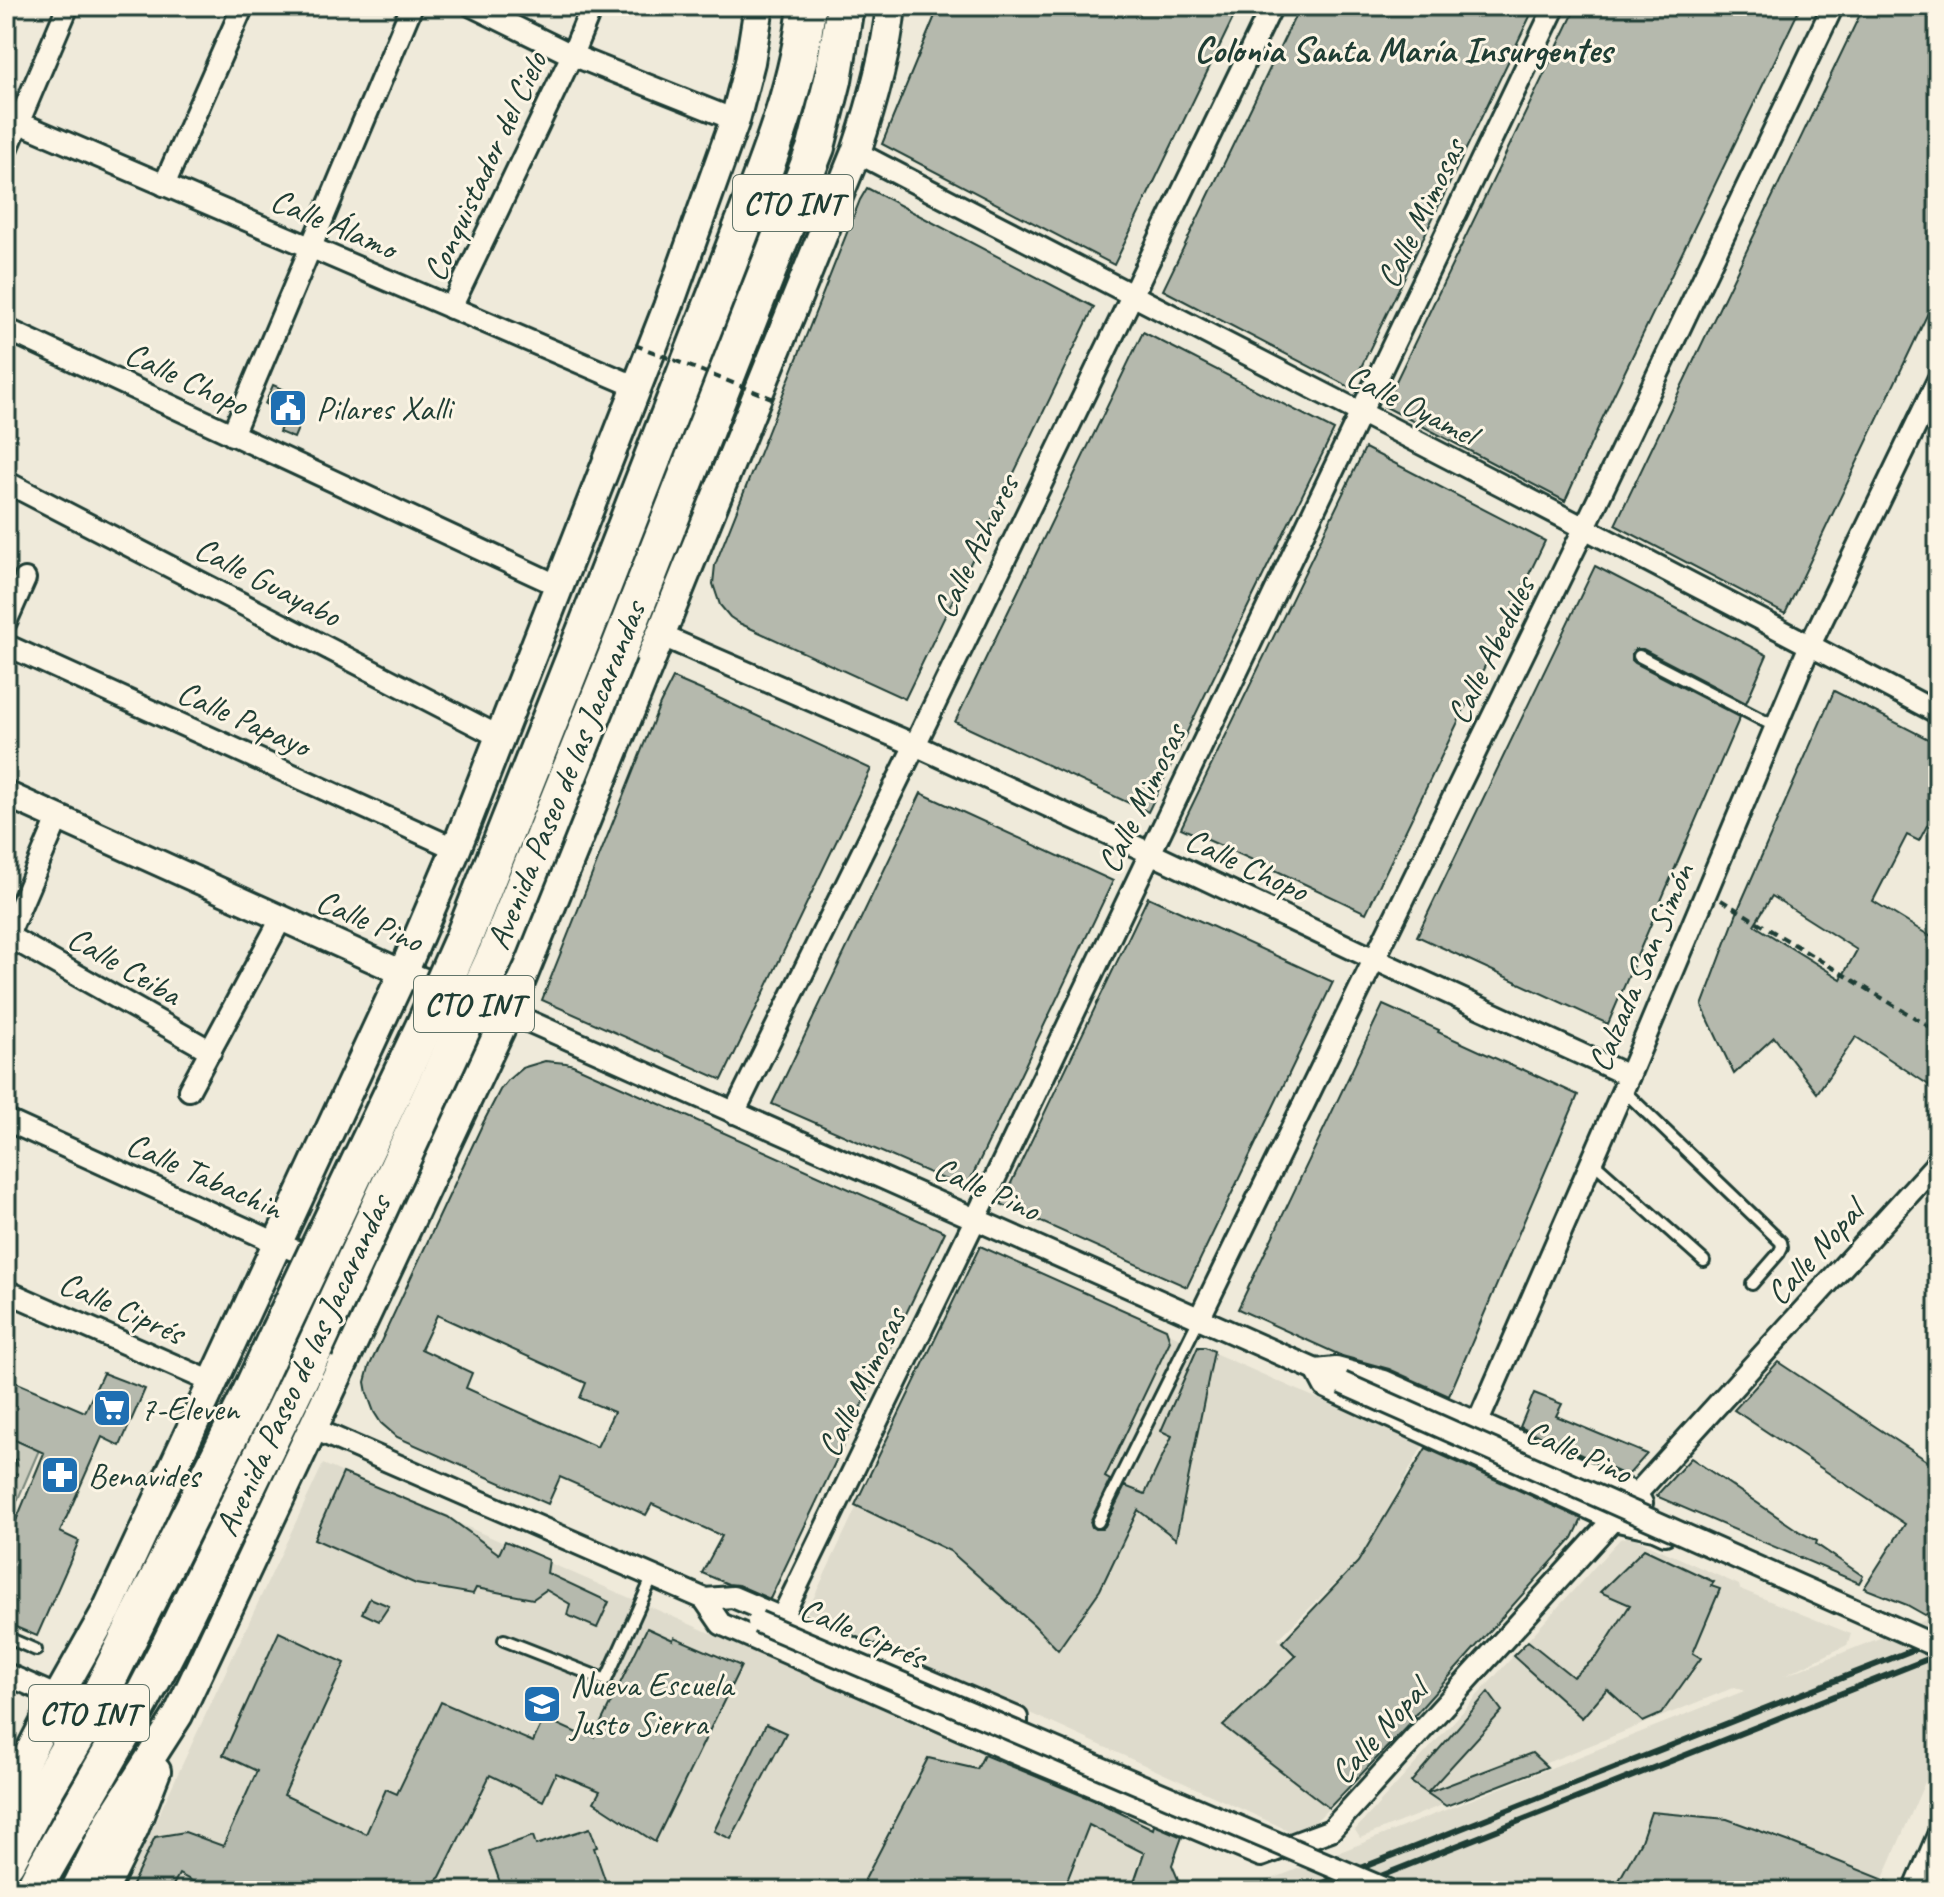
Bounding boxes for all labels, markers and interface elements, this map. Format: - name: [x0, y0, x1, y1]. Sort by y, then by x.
- district label: Colonia Santa María Insurgentes: [1194, 27, 1615, 73]
- street label: Conquistador del Cielo: [413, 43, 557, 288]
- street label: Calle Mimosas: [1366, 130, 1476, 295]
- road number: CTO INT: [733, 175, 853, 231]
- street label: Calle Álamo: [265, 178, 407, 271]
- street label: Calle Chopo: [119, 331, 257, 426]
- street label: Calle Oyamel: [1340, 354, 1489, 458]
- public building icon: Pilares Xalli: [267, 387, 309, 429]
- place label: Pilares Xalli: [316, 387, 455, 430]
- street label: Calle Azhares: [922, 465, 1030, 625]
- street label: Calle Guayabo: [188, 526, 350, 637]
- street label: Calle Abedules: [1436, 566, 1546, 731]
- street label: Avenida Paseo de las Jacarandas: [476, 592, 656, 956]
- street label: Calle Papayo: [171, 670, 320, 768]
- street label: Calle Mimosas: [1087, 715, 1197, 880]
- street label: Calle Chopo: [1179, 817, 1317, 912]
- street label: Calzada San Simón: [1577, 855, 1704, 1078]
- street label: Calle Pino: [310, 879, 431, 963]
- street label: Calle Ceiba: [60, 916, 191, 1016]
- road number: CTO INT: [414, 976, 534, 1032]
- street label: Calle Tabachin: [120, 1122, 291, 1230]
- street label: Calle Pino: [927, 1146, 1048, 1232]
- street label: Avenida Paseo de las Jacarandas: [204, 1185, 402, 1543]
- street label: Calle Nopal: [1756, 1186, 1877, 1314]
- street label: Calle Ciprés: [53, 1261, 194, 1355]
- street label: Calle Mimosas: [807, 1299, 917, 1464]
- supermarket icon: 7-Eleven: [91, 1387, 133, 1429]
- place label: 7-Eleven: [140, 1387, 240, 1430]
- street label: Calle Pino: [1519, 1409, 1640, 1495]
- pharmacy icon: Benavides: [39, 1454, 81, 1496]
- place label: Benavides: [88, 1454, 203, 1497]
- street label: Calle Ciprés: [794, 1587, 935, 1679]
- place label: Nueva Escuela Justo Sierra: [568, 1663, 736, 1745]
- street label: Calle Nopal: [1320, 1665, 1441, 1793]
- school or university icon: Nueva Escuela Justo Sierra: [521, 1683, 563, 1725]
- road number: CTO INT: [29, 1685, 149, 1741]

